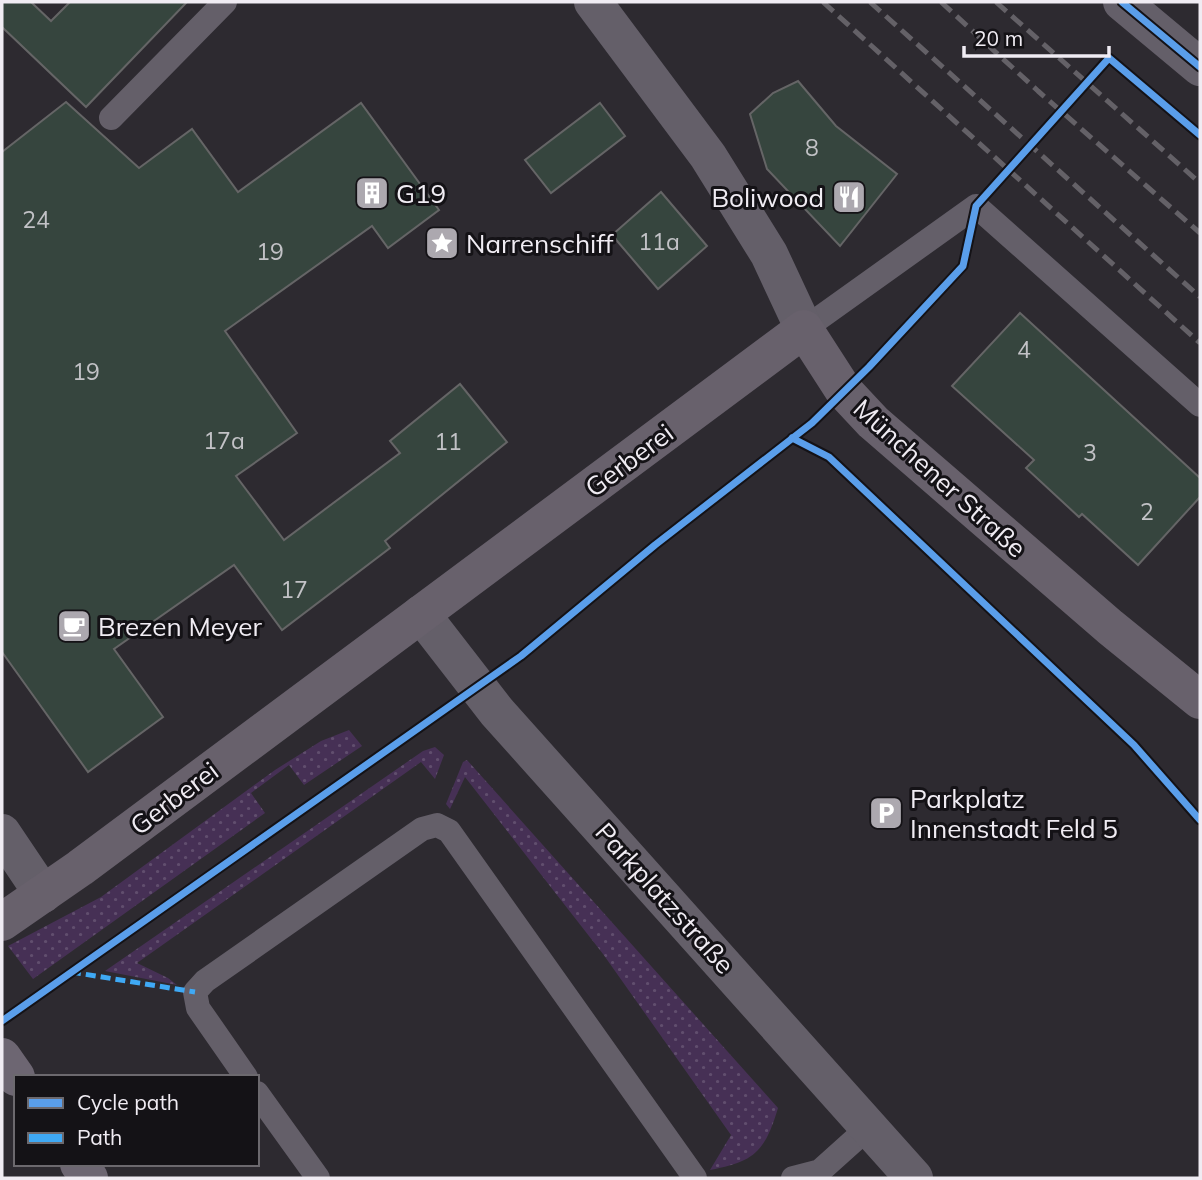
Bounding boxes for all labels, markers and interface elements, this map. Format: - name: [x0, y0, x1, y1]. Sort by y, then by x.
- scale bar: [964, 14, 1109, 58]
- text: 20 m: [974, 25, 1023, 51]
- house number: 8: [805, 133, 819, 162]
- building icon: G19: [353, 174, 391, 212]
- place label: G19: [396, 177, 446, 210]
- restaurant icon: Boliwood: [830, 178, 868, 216]
- place label: Boliwood: [711, 181, 824, 214]
- house number: 24: [22, 205, 50, 234]
- place icon: Narrenschiff: [423, 224, 461, 262]
- place label: Narrenschiff: [466, 227, 615, 260]
- house number: 11a: [638, 227, 680, 256]
- house number: 19: [256, 237, 284, 266]
- house number: 4: [1017, 335, 1031, 364]
- house number: 19: [72, 357, 100, 386]
- street label: Münchener Straße: [847, 392, 1033, 564]
- street label: Gerberei: [578, 416, 680, 504]
- house number: 17a: [203, 426, 245, 455]
- house number: 11: [434, 427, 462, 456]
- house number: 3: [1083, 438, 1097, 467]
- house number: 2: [1140, 497, 1154, 526]
- house number: 17: [280, 575, 308, 604]
- cafe icon: Brezen Meyer: [55, 607, 93, 645]
- place label: Brezen Meyer: [98, 610, 262, 643]
- street label: Gerberei: [123, 754, 225, 842]
- place label: Parkplatz Innenstadt Feld 5: [910, 782, 1118, 845]
- parking icon: Parkplatz Innenstadt Feld 5: [867, 794, 905, 832]
- street label: Parkplatzstraße: [589, 816, 741, 980]
- legend: [14, 1075, 259, 1166]
- text: Cycle path: [77, 1089, 179, 1115]
- text: Path: [77, 1124, 122, 1150]

